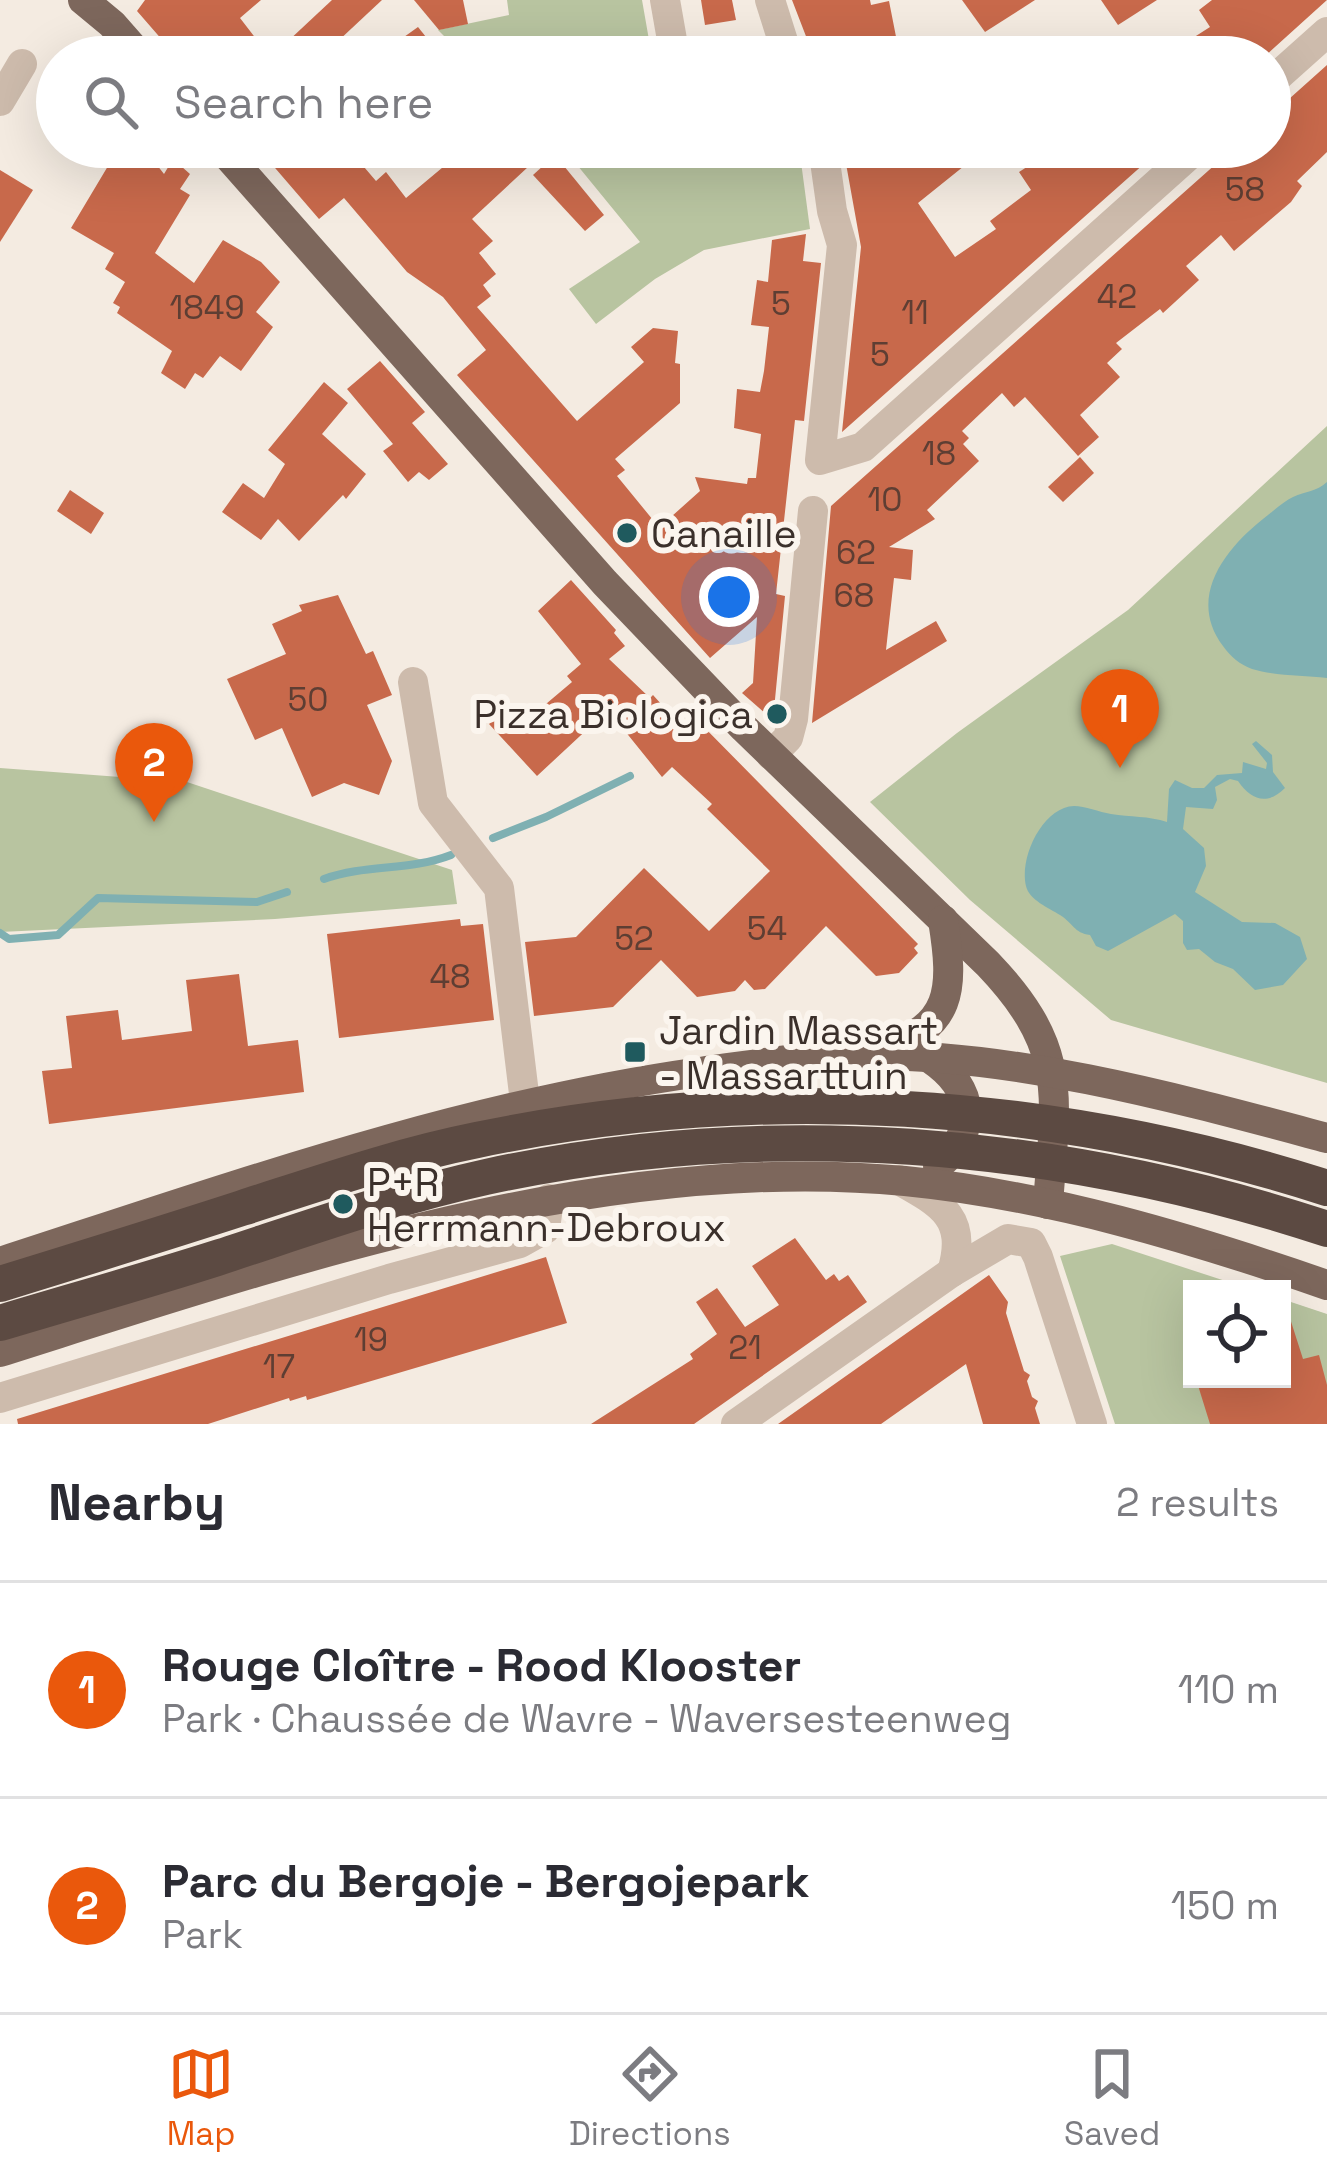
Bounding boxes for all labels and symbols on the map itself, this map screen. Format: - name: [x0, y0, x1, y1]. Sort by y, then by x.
- house number: 58: [1225, 169, 1265, 211]
- house number: 42: [1097, 276, 1137, 318]
- house number: 5: [771, 283, 791, 325]
- house number: 1849: [169, 287, 245, 329]
- house number: 11: [901, 292, 929, 334]
- house number: 5: [870, 334, 890, 376]
- house number: 18: [922, 433, 956, 475]
- house number: 10: [868, 479, 902, 521]
- place label: Canaille: [651, 509, 797, 558]
- marker: Canaille: [614, 520, 640, 546]
- house number: 62: [836, 532, 876, 574]
- your location: [699, 567, 759, 627]
- house number: 68: [834, 575, 874, 617]
- pin: 1: [1081, 669, 1159, 768]
- house number: 50: [288, 679, 328, 721]
- place label: Pizza Biologica: [474, 690, 753, 739]
- marker: Pizza Biologica: [764, 701, 790, 727]
- pin: 2: [115, 723, 193, 822]
- house number: 54: [747, 908, 787, 950]
- house number: 52: [614, 918, 654, 960]
- house number: 48: [429, 956, 471, 998]
- place label: Jardin Massart - Massarttuin: [659, 1006, 938, 1100]
- marker: Jardin Massart - Massarttuin: [622, 1039, 648, 1065]
- place label: P+R Herrmann-Debroux: [367, 1158, 726, 1252]
- marker: P+R Herrmann-Debroux: [330, 1191, 356, 1217]
- house number: 19: [354, 1319, 388, 1361]
- house number: 21: [728, 1327, 762, 1369]
- house number: 17: [263, 1346, 295, 1388]

